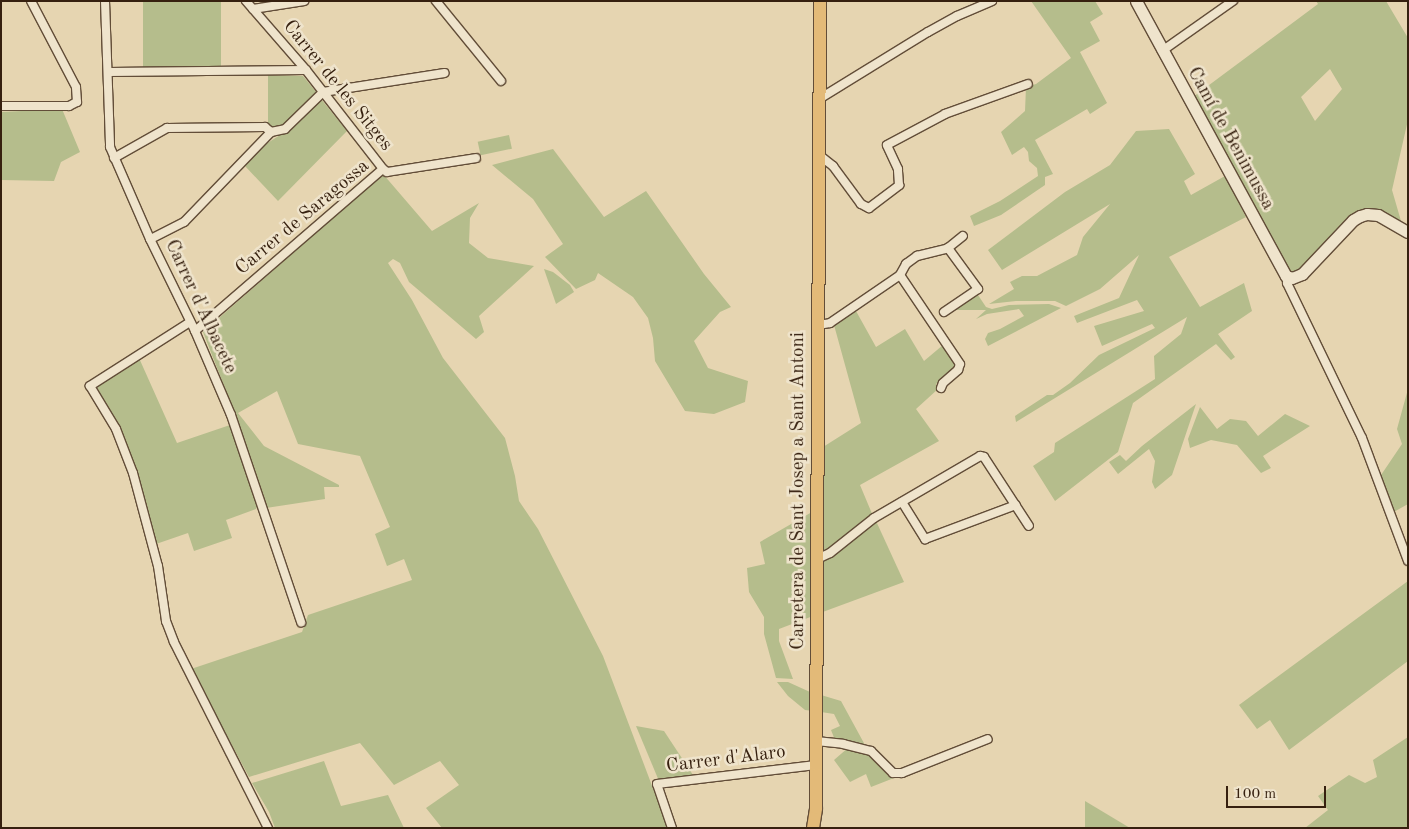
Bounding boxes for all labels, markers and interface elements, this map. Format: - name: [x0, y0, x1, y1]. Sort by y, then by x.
- street label: Carrer de les Sitges: [277, 16, 397, 156]
- street label: Camí de Benimussa: [1181, 64, 1279, 214]
- street label: Carrer de Saragossa: [232, 155, 374, 281]
- street label: Carrer d'Albacete: [159, 236, 241, 378]
- street label: Carretera de Sant Josep a Sant Antoni: [788, 332, 810, 650]
- street label: Carrer d'Alaro: [665, 741, 787, 779]
- scale bar: [1229, 776, 1329, 808]
- text: 100 m: [1234, 787, 1276, 802]

